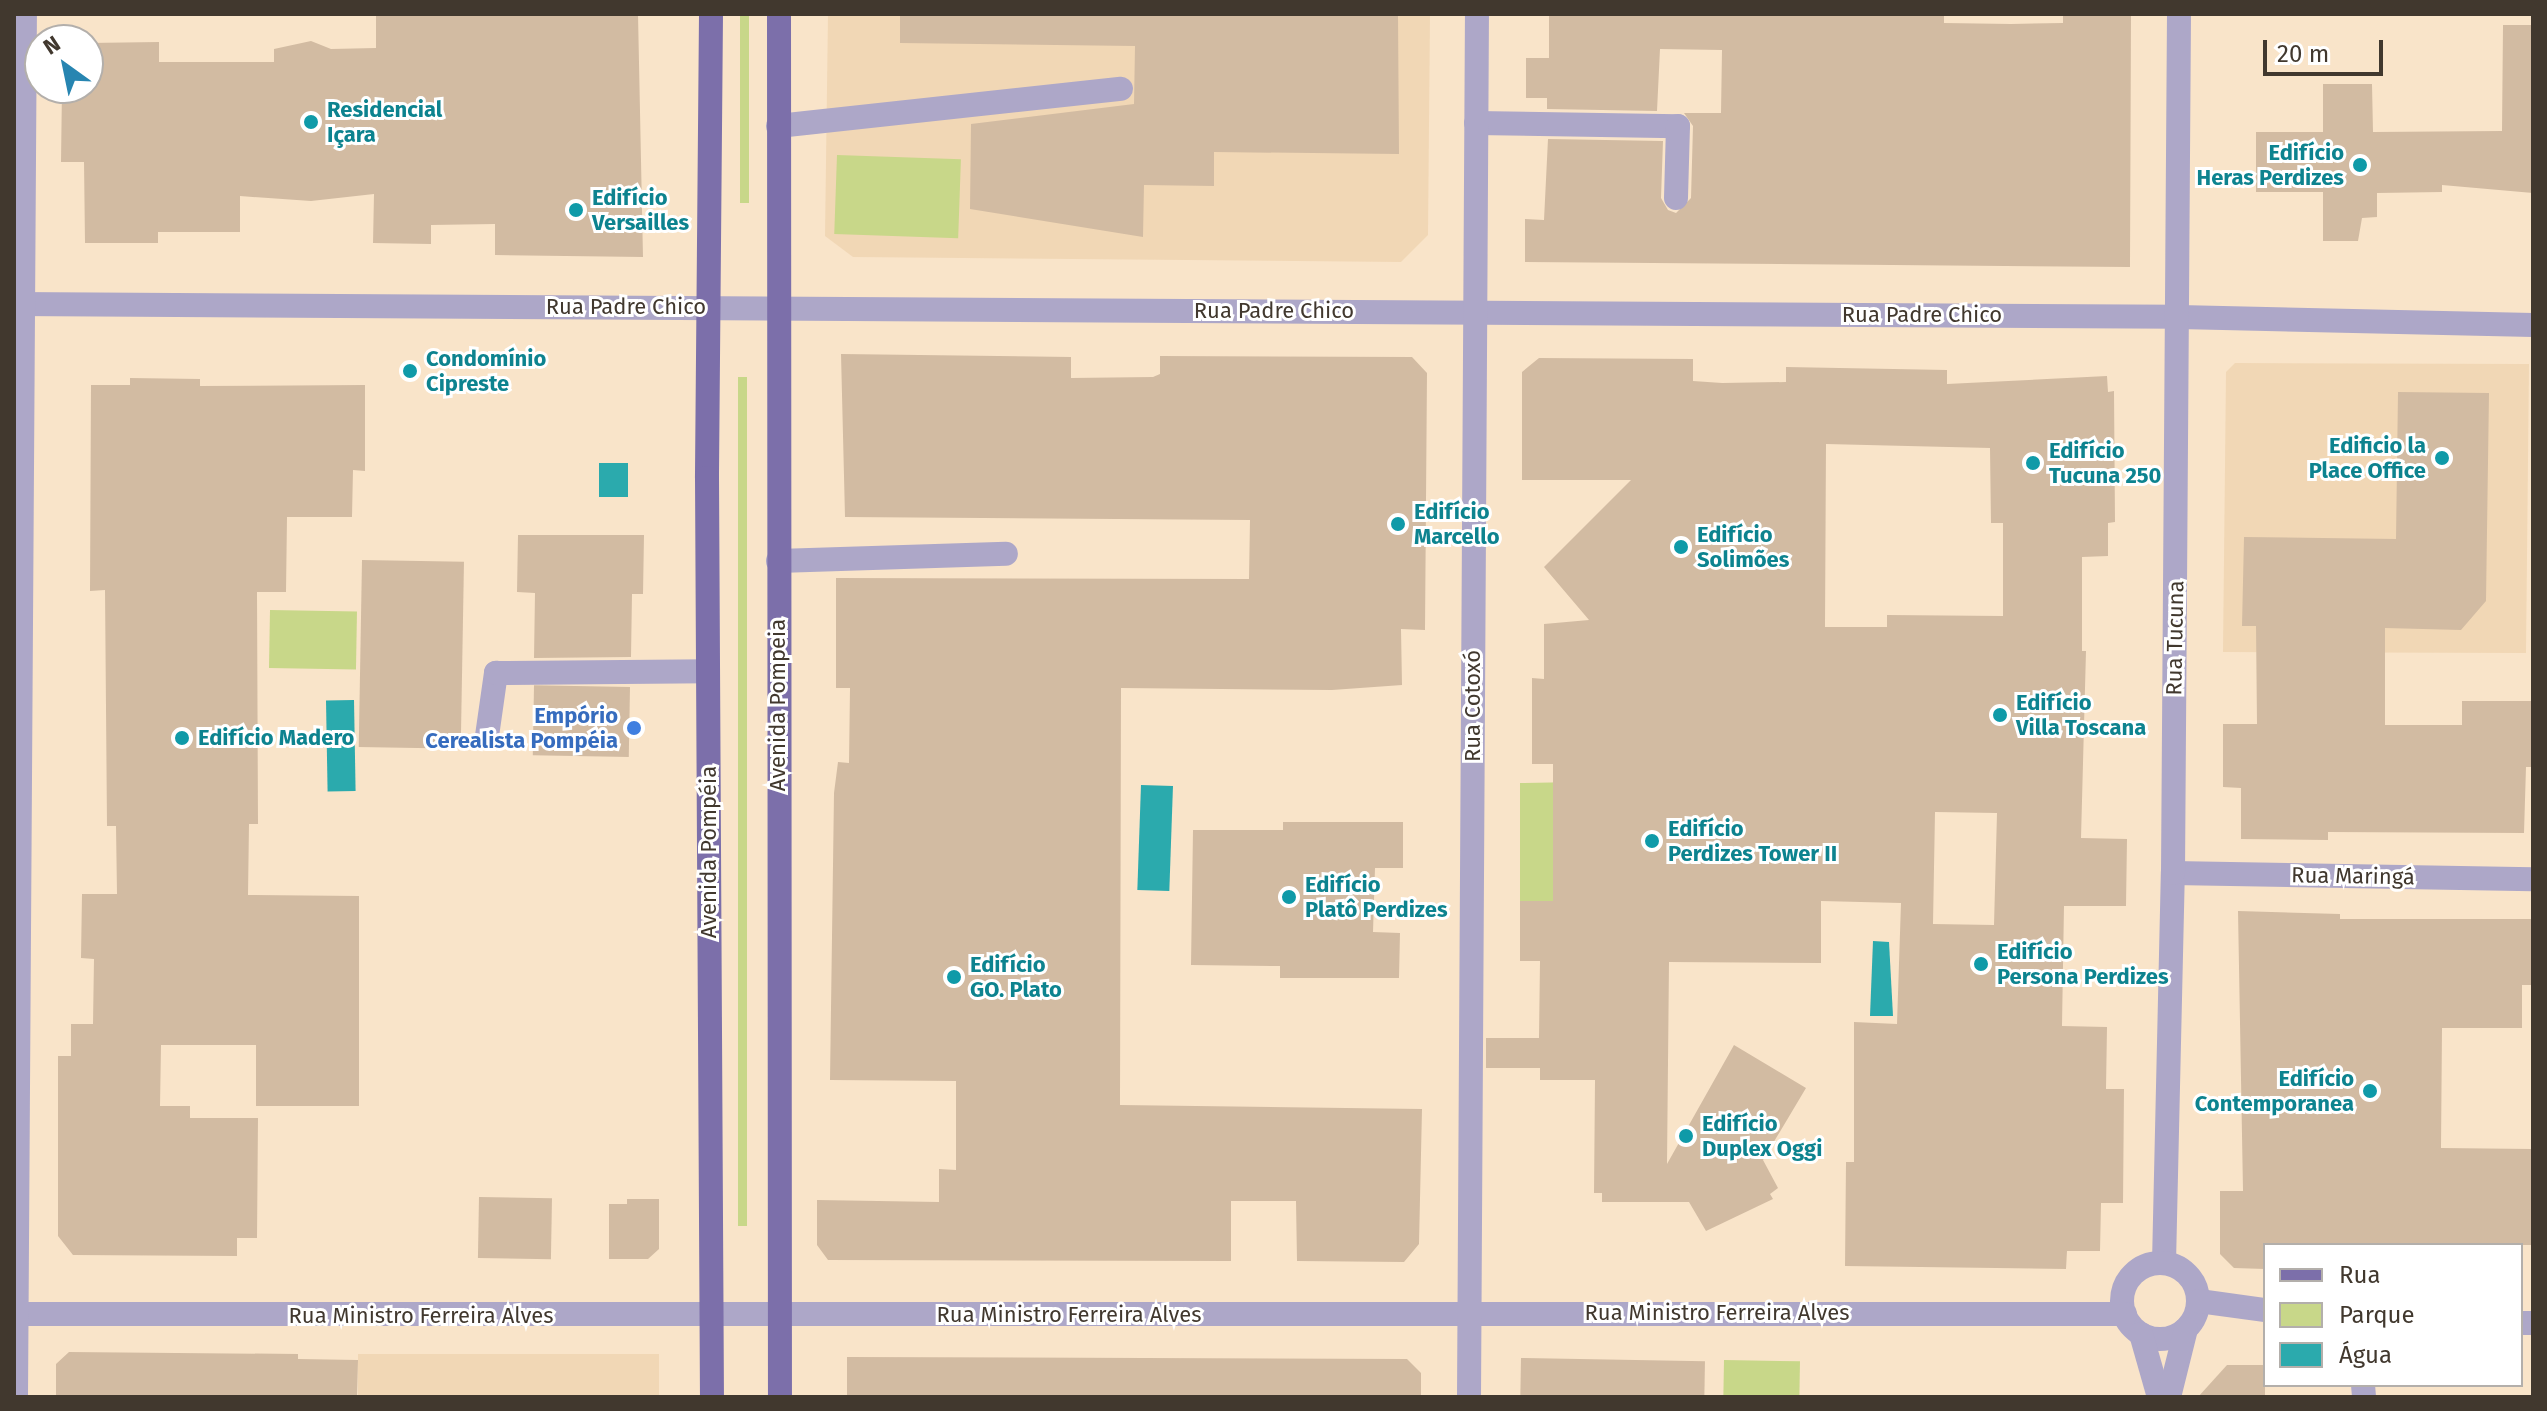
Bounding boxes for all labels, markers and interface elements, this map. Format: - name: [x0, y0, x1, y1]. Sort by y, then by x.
- north arrow: [24, 24, 104, 104]
- scale bar: [2267, 24, 2387, 74]
- text: N: [38, 30, 65, 60]
- text: 20 m: [2277, 40, 2329, 68]
- place label: Residencial Içara: [327, 96, 442, 148]
- marker: Residencial Içara: [302, 113, 320, 131]
- place label: Edifício Heras Perdizes: [2197, 139, 2344, 190]
- marker: Edifício Heras Perdizes: [2351, 156, 2369, 174]
- place label: Edifício Versailles: [592, 184, 689, 236]
- marker: Edifício Versailles: [567, 201, 585, 219]
- street label: Rua Padre Chico: [546, 294, 706, 320]
- street label: Rua Padre Chico: [1194, 298, 1354, 324]
- street label: Rua Padre Chico: [1842, 302, 2002, 328]
- place label: Condomínio Cipreste: [426, 345, 546, 396]
- marker: Condomínio Cipreste: [401, 362, 419, 380]
- place label: Edificio la Place Office: [2309, 432, 2426, 484]
- place label: Edifício Tucuna 250: [2049, 437, 2161, 488]
- marker: Edificio la Place Office: [2433, 449, 2451, 467]
- marker: Edifício Tucuna 250: [2024, 454, 2042, 472]
- place label: Edifício Marcello: [1414, 498, 1500, 550]
- marker: Edifício Marcello: [1389, 515, 1407, 533]
- place label: Edifício Solimões: [1697, 521, 1789, 572]
- marker: Edifício Solimões: [1672, 538, 1690, 556]
- street label: Rua Tucuna: [2161, 580, 2189, 696]
- street label: Avenida Pompeia: [765, 619, 791, 791]
- street label: Rua Cotoxó: [1460, 650, 1486, 762]
- place label: Edifício Villa Toscana: [2016, 689, 2146, 740]
- place label: Empório Cerealista Pompéia: [425, 702, 618, 754]
- marker: Edifício Villa Toscana: [1991, 706, 2009, 724]
- marker: Empório Cerealista Pompéia: [625, 719, 643, 737]
- place label: Edifício Madero: [198, 725, 354, 751]
- marker: Edifício Madero: [173, 729, 191, 747]
- street label: Avenida Pompéia: [696, 766, 722, 938]
- place label: Edifício Perdizes Tower II: [1668, 815, 1837, 866]
- marker: Edifício Perdizes Tower II: [1643, 832, 1661, 850]
- street label: Rua Maringá: [2291, 862, 2415, 890]
- place label: Edifício Platô Perdizes: [1305, 871, 1448, 922]
- marker: Edifício Platô Perdizes: [1280, 888, 1298, 906]
- place label: Edifício Persona Perdizes: [1997, 938, 2169, 990]
- place label: Edifício GO. Plato: [970, 951, 1062, 1002]
- marker: Edifício Persona Perdizes: [1972, 955, 1990, 973]
- marker: Edifício GO. Plato: [945, 968, 963, 986]
- place label: Edifício Contemporanea: [2195, 1065, 2354, 1116]
- marker: Edifício Contemporanea: [2361, 1082, 2379, 1100]
- place label: Edifício Duplex Oggi: [1702, 1110, 1822, 1162]
- marker: Edifício Duplex Oggi: [1677, 1127, 1695, 1145]
- legend: [2263, 1243, 2523, 1387]
- text: Rua: [2339, 1261, 2381, 1289]
- street label: Rua Ministro Ferreira Alves: [1585, 1300, 1849, 1326]
- text: Parque: [2339, 1301, 2415, 1329]
- street label: Rua Ministro Ferreira Alves: [937, 1302, 1201, 1328]
- street label: Rua Ministro Ferreira Alves: [289, 1303, 553, 1329]
- text: Água: [2339, 1341, 2392, 1369]

